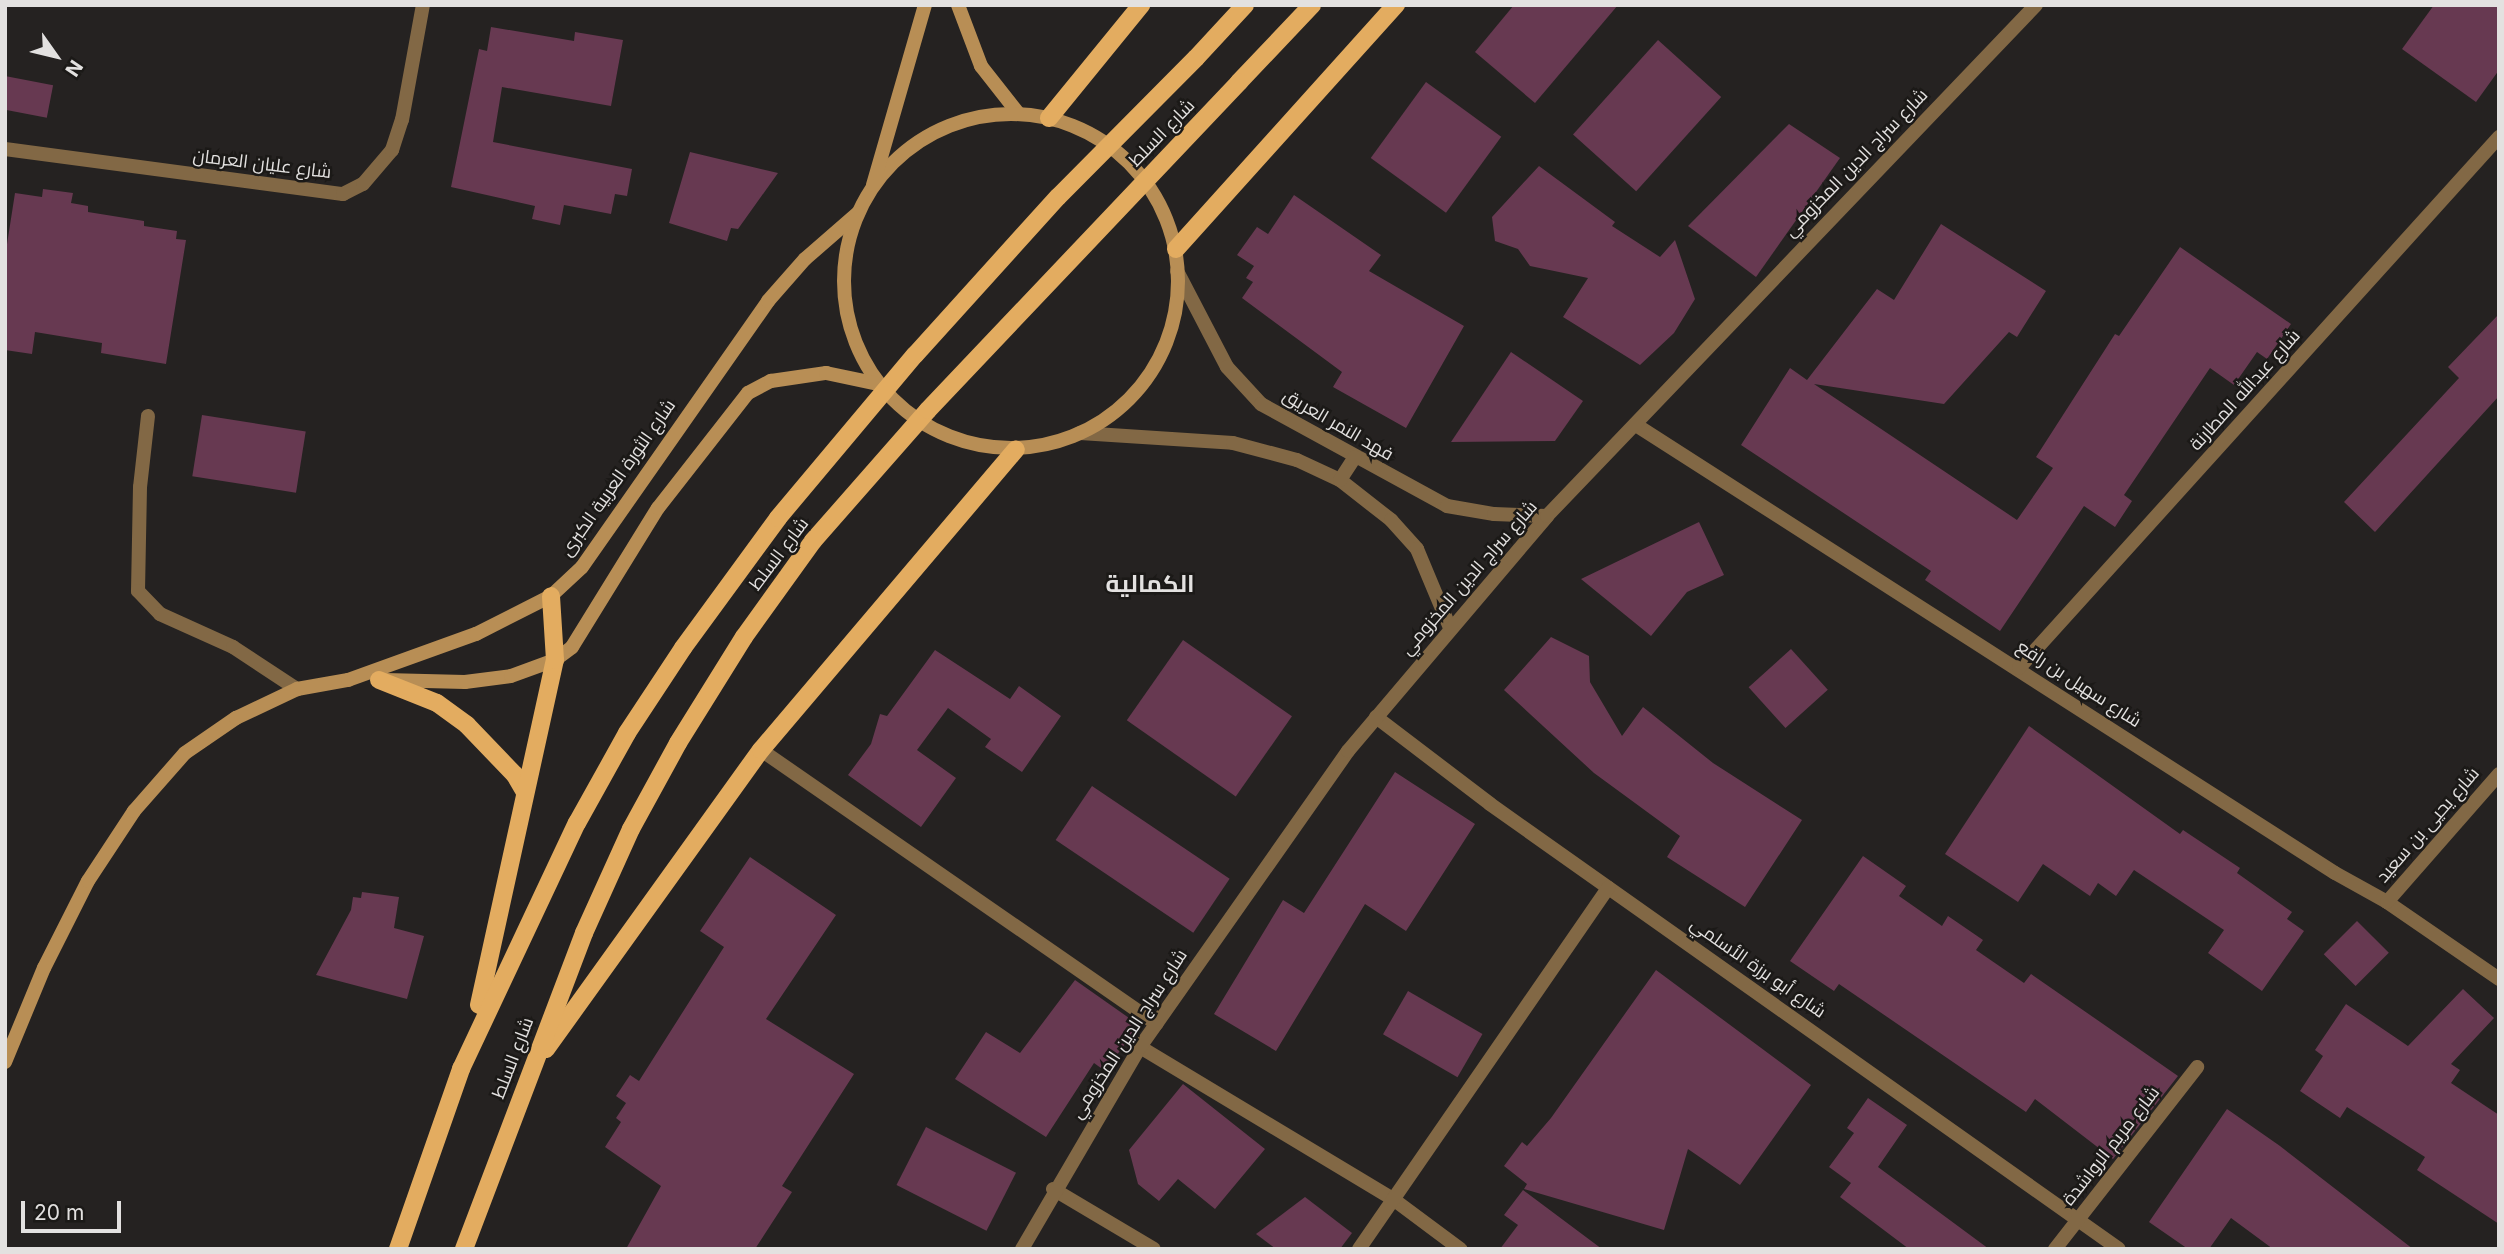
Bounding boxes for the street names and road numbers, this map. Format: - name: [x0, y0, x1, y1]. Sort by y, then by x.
- street label: شارع سراج الدين المخزومي: [1780, 84, 1932, 242]
- street label: شارع السلط: [1125, 95, 1199, 171]
- street label: شارع عليان العرمان: [192, 145, 332, 183]
- street label: شارع عبدالله المطارنة: [2185, 325, 2305, 455]
- street label: فهد النمر العريق: [1279, 385, 1397, 465]
- street label: شارع الثورة العربية الكبرى: [556, 395, 680, 561]
- street label: شارع سراج الدين المخزومي: [1396, 496, 1542, 660]
- street label: شارع السلط: [745, 514, 813, 594]
- street label: شارع سهيل بن رافع: [2013, 636, 2145, 732]
- street label: شارع يحيى بن سعيد: [2372, 763, 2484, 887]
- street label: شارع أبو برزة الأسلمي: [1686, 913, 1830, 1023]
- street label: شارع سراج الدين المخزومي: [1066, 945, 1192, 1123]
- street label: شارع السلط: [488, 1014, 538, 1102]
- street label: شارع مريم الرواشدة: [2058, 1082, 2164, 1210]

